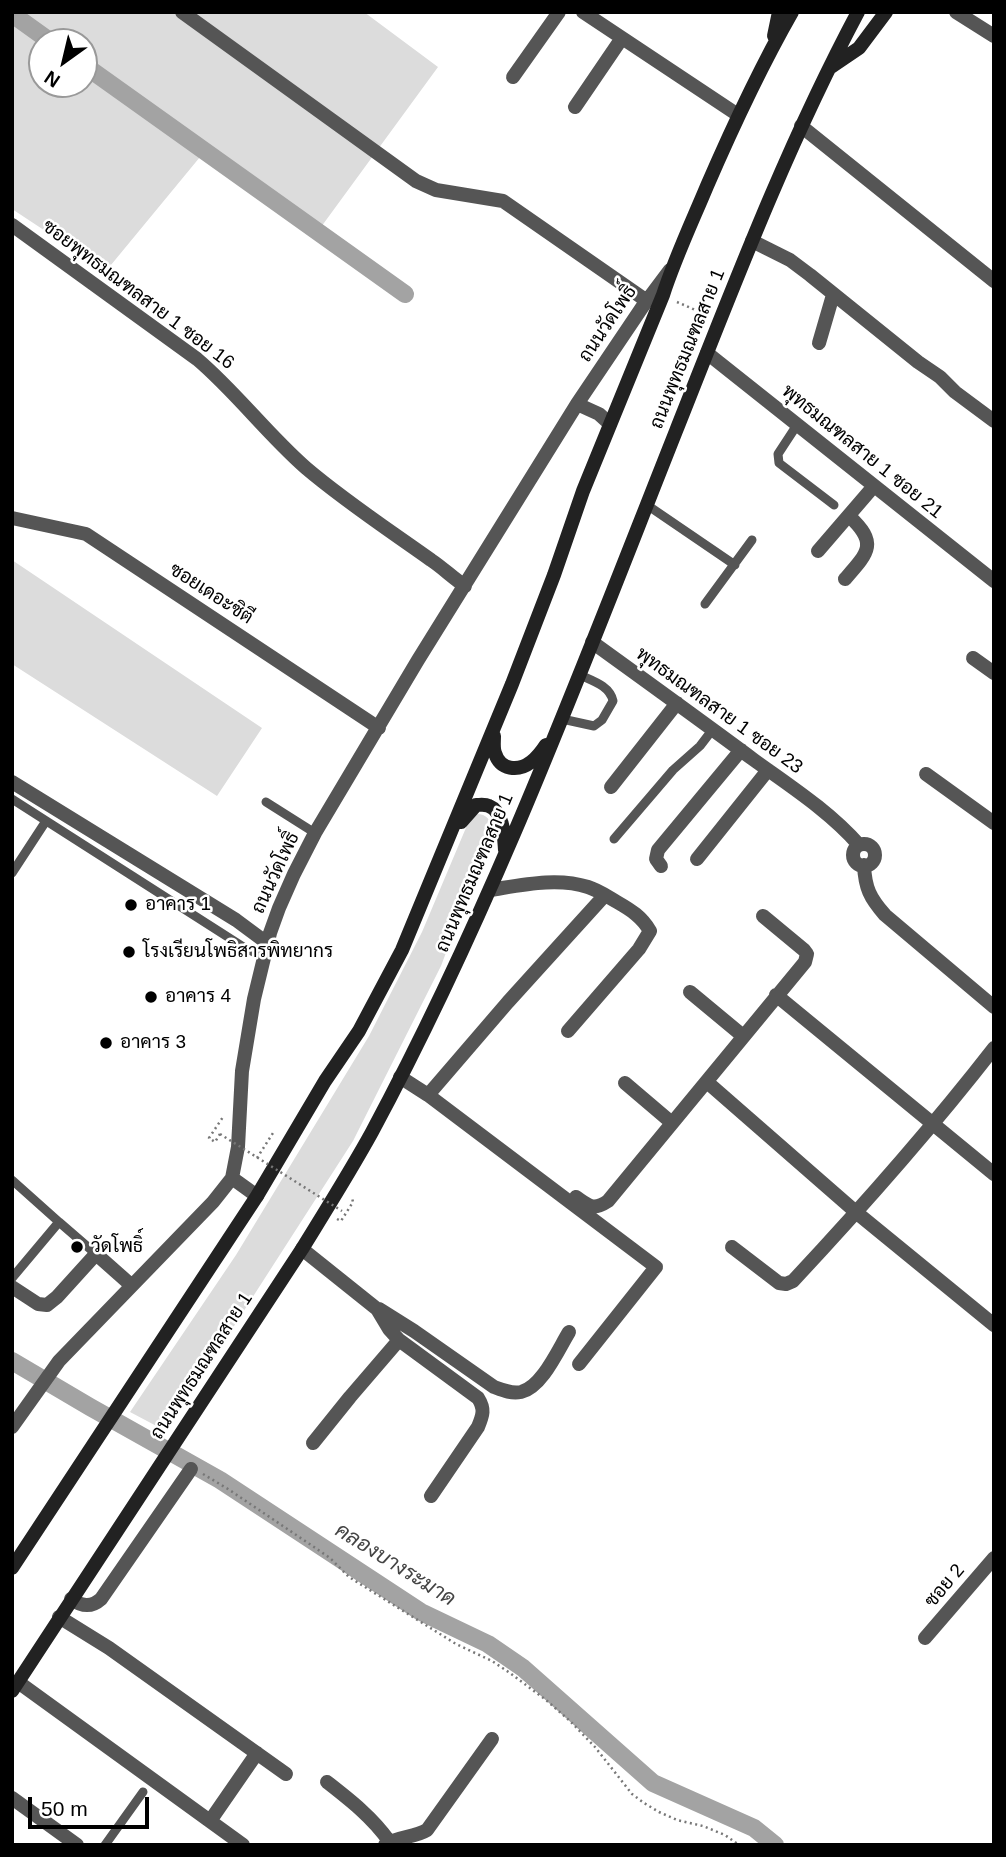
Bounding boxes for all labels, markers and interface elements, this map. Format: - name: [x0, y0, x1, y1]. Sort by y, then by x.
- north arrow: [28, 28, 98, 98]
- text: N: [41, 67, 64, 92]
- street label: ซอยพุทธมณฑลสาย 1 ซอย 16: [38, 215, 238, 375]
- street label: ถนนพุทธมณฑลสาย 1: [645, 266, 731, 432]
- street label: ถนนวัดโพธิ์: [574, 281, 642, 367]
- street label: พุทธมณฑลสาย 1 ซอย 21: [777, 380, 947, 524]
- street label: ซอยเดอะซิตี: [165, 558, 257, 630]
- street label: พุทธมณฑลสาย 1 ซอย 23: [631, 643, 807, 779]
- street label: ถนนพุทธมณฑลสาย 1: [431, 790, 519, 956]
- street label: ถนนวัดโพธิ์: [247, 829, 305, 917]
- place label: อาคาร 1: [145, 894, 211, 916]
- marker: อาคาร 1: [123, 897, 139, 913]
- place label: โรงเรียนโพธิสารพิทยากร: [143, 941, 333, 963]
- marker: โรงเรียนโพธิสารพิทยากร: [121, 944, 137, 960]
- place label: อาคาร 4: [165, 986, 231, 1008]
- marker: อาคาร 4: [143, 989, 159, 1005]
- place label: อาคาร 3: [120, 1032, 186, 1054]
- marker: อาคาร 3: [98, 1035, 114, 1051]
- place label: วัดโพธิ์: [91, 1236, 143, 1258]
- marker: วัดโพธิ์: [69, 1239, 85, 1255]
- street label: ถนนพุทธมณฑลสาย 1: [146, 1288, 258, 1444]
- water label: คลองบางระมาด: [330, 1518, 460, 1612]
- street label: ซอย 2: [920, 1560, 970, 1612]
- scale bar: [32, 1784, 152, 1828]
- text: 50 m: [41, 1797, 88, 1820]

